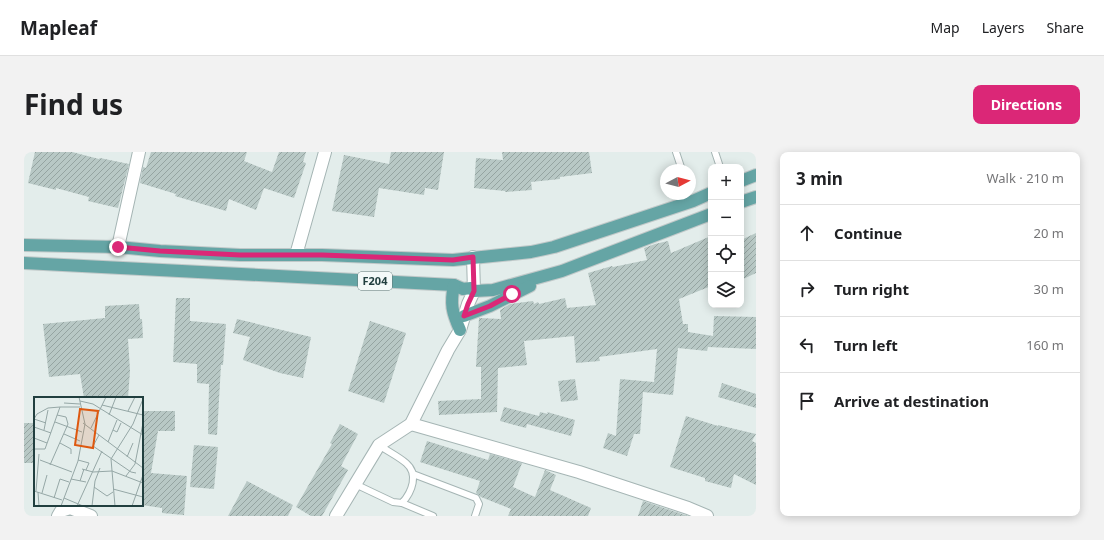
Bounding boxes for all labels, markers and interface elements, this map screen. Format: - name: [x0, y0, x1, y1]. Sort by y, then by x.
- text: Mapleaf: [20, 15, 97, 41]
- text: Map: [931, 18, 960, 37]
- text: Layers: [982, 18, 1024, 37]
- text: Share: [1046, 18, 1084, 37]
- text: Find us: [24, 85, 123, 123]
- button: Directions: [973, 85, 1080, 124]
- north arrow: [660, 164, 696, 200]
- map controls: [708, 164, 744, 308]
- button: +: [708, 164, 744, 200]
- text: 3 min: [796, 167, 843, 190]
- text: Walk · 210 m: [986, 169, 1064, 187]
- button: −: [708, 200, 744, 236]
- icon: ahead: [796, 222, 818, 244]
- text: Continue: [834, 223, 902, 243]
- text: 20 m: [1034, 224, 1064, 242]
- button: locate: [708, 236, 744, 272]
- route end: [109, 238, 127, 256]
- road number: F204: [358, 272, 392, 290]
- button: layers: [708, 272, 744, 308]
- icon: right: [796, 278, 818, 300]
- text: Turn right: [834, 279, 909, 299]
- text: 30 m: [1034, 280, 1064, 298]
- route start: [503, 285, 521, 303]
- icon: left: [796, 334, 818, 356]
- text: Turn left: [834, 335, 898, 355]
- text: 160 m: [1026, 336, 1064, 354]
- icon: arrive: [796, 390, 818, 412]
- text: Arrive at destination: [834, 391, 989, 411]
- inset map: [34, 397, 143, 506]

